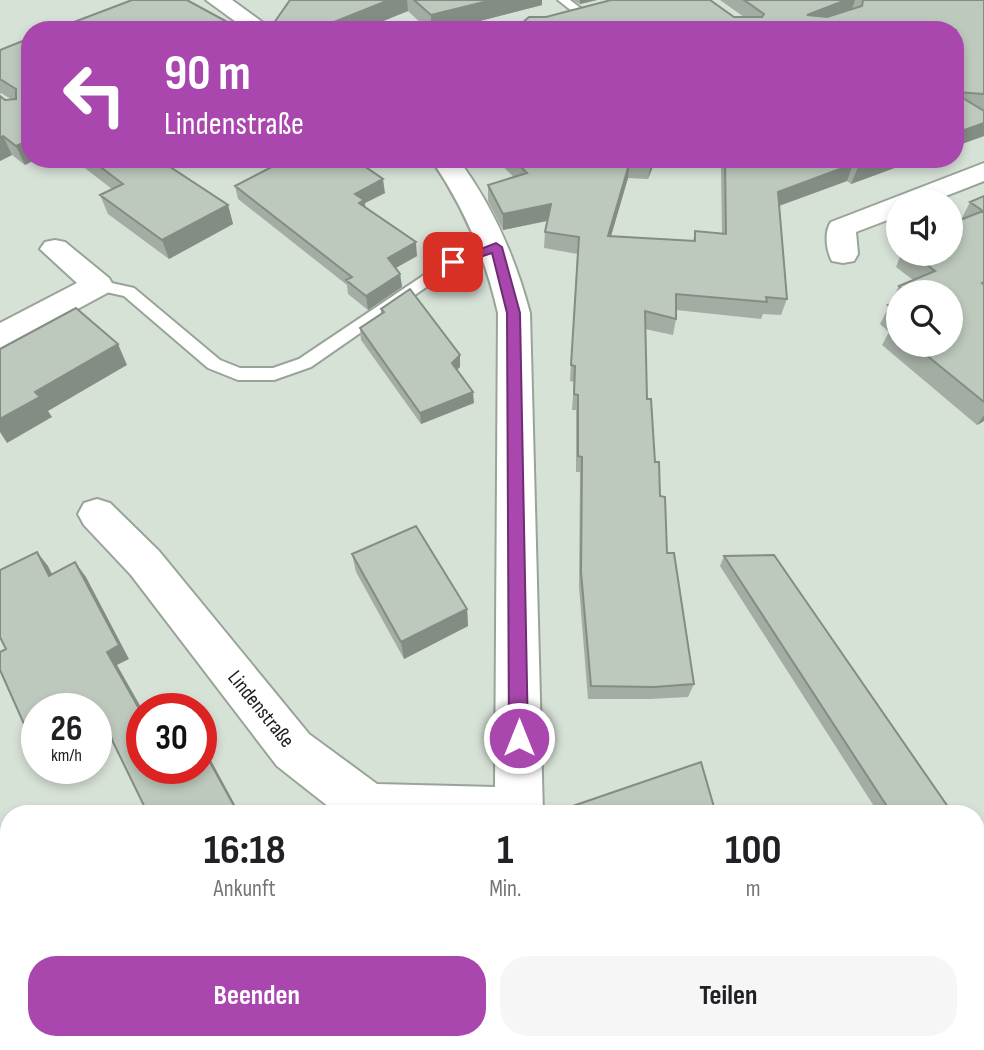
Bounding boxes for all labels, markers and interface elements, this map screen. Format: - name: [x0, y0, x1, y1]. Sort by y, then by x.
- text: 90 m: [164, 45, 251, 104]
- icon: left: [49, 49, 140, 140]
- text: Lindenstraße: [164, 105, 304, 144]
- map controls: [886, 189, 963, 357]
- button: sound: [886, 189, 963, 266]
- pin: [423, 232, 483, 292]
- icon: arrive: [434, 243, 472, 281]
- button: search: [886, 280, 963, 357]
- street label: Lindenstraße: [222, 665, 300, 753]
- speed limit sign: 30: [126, 693, 217, 784]
- position arrow: [482, 701, 556, 775]
- text: 26: [51, 708, 82, 751]
- text: km/h: [51, 745, 82, 766]
- text: 16:18: [204, 825, 286, 876]
- text: 1: [497, 825, 513, 876]
- text: 100: [725, 825, 781, 876]
- text: Ankunft: [214, 875, 276, 903]
- text: Min.: [489, 875, 521, 903]
- text: m: [746, 875, 761, 903]
- button: Beenden: [28, 956, 486, 1036]
- button: Teilen: [500, 956, 957, 1036]

